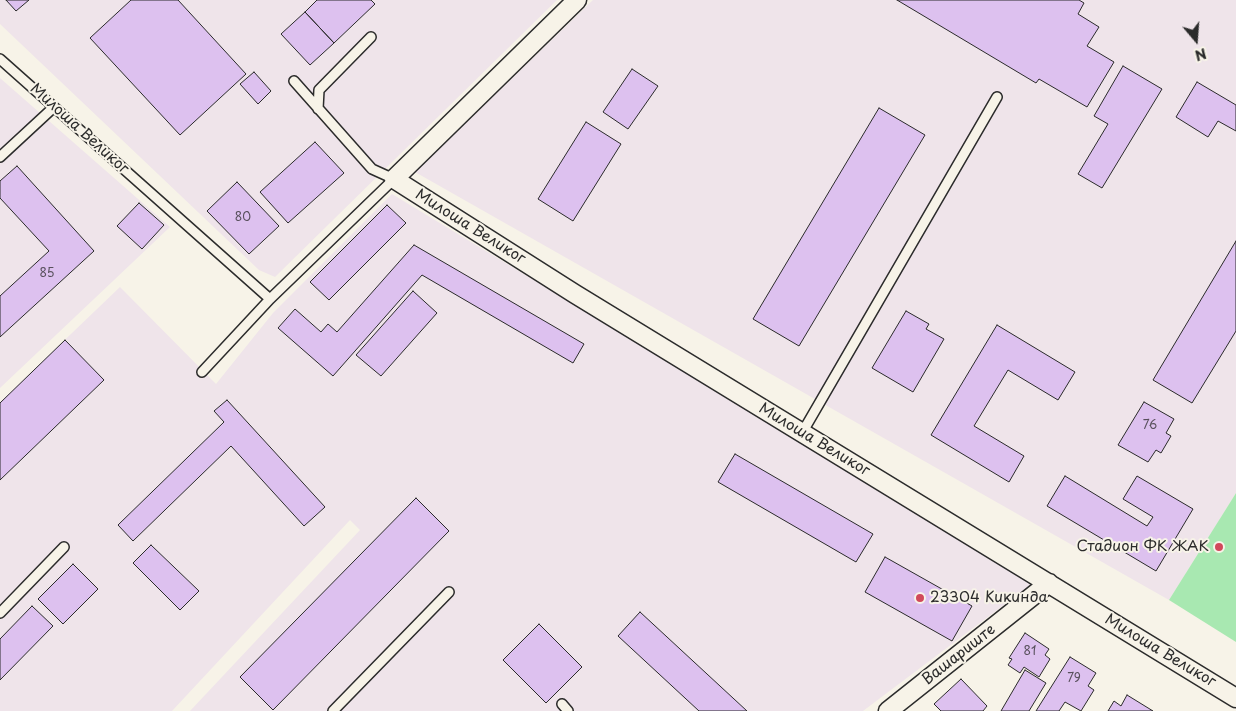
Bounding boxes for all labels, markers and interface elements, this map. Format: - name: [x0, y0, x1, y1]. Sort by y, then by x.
- north arrow: [1171, 15, 1221, 65]
- text: N: [1192, 43, 1209, 66]
- street label: Милоша Великог: [26, 80, 132, 178]
- street label: Милоша Великог: [412, 186, 528, 268]
- house number: 80: [235, 211, 251, 225]
- house number: 85: [40, 267, 54, 281]
- street label: Милоша Великог: [755, 400, 873, 480]
- house number: 76: [1143, 419, 1157, 433]
- place label: Стадион ФК ЖАК: [1076, 538, 1209, 556]
- marker: Стадион ФК ЖАК: [1213, 541, 1225, 553]
- place label: 23304 Кикинда: [930, 589, 1048, 607]
- marker: 23304 Кикинда: [914, 592, 926, 604]
- street label: Милоша Великог: [1101, 611, 1219, 691]
- street label: Вашариште: [919, 621, 999, 689]
- house number: 81: [1024, 645, 1036, 659]
- house number: 79: [1067, 672, 1081, 686]

